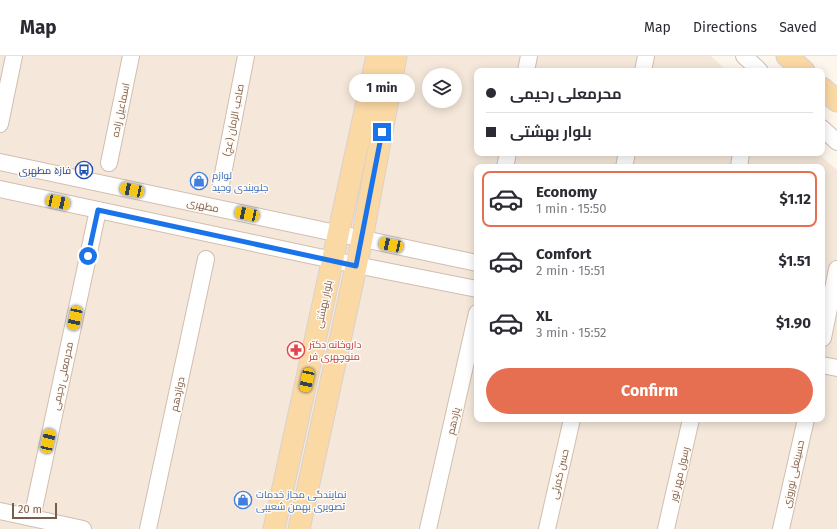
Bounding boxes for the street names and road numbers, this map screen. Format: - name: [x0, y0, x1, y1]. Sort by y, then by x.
- street label: اسماعیل زاده: [109, 82, 133, 138]
- street label: صاحب الزمان (عج): [220, 83, 247, 157]
- street label: مطهری: [186, 197, 220, 215]
- street label: بلوار بهشتی: [313, 279, 335, 329]
- street label: محرمعلی رحیمی: [50, 341, 76, 411]
- street label: دوازدهم: [168, 376, 188, 413]
- street label: یازدهم: [445, 406, 464, 436]
- street label: حسینعلی نوروزی: [781, 439, 807, 509]
- street label: رسول مهر نور: [668, 446, 692, 504]
- street label: حسن کمرئی: [548, 448, 572, 500]

